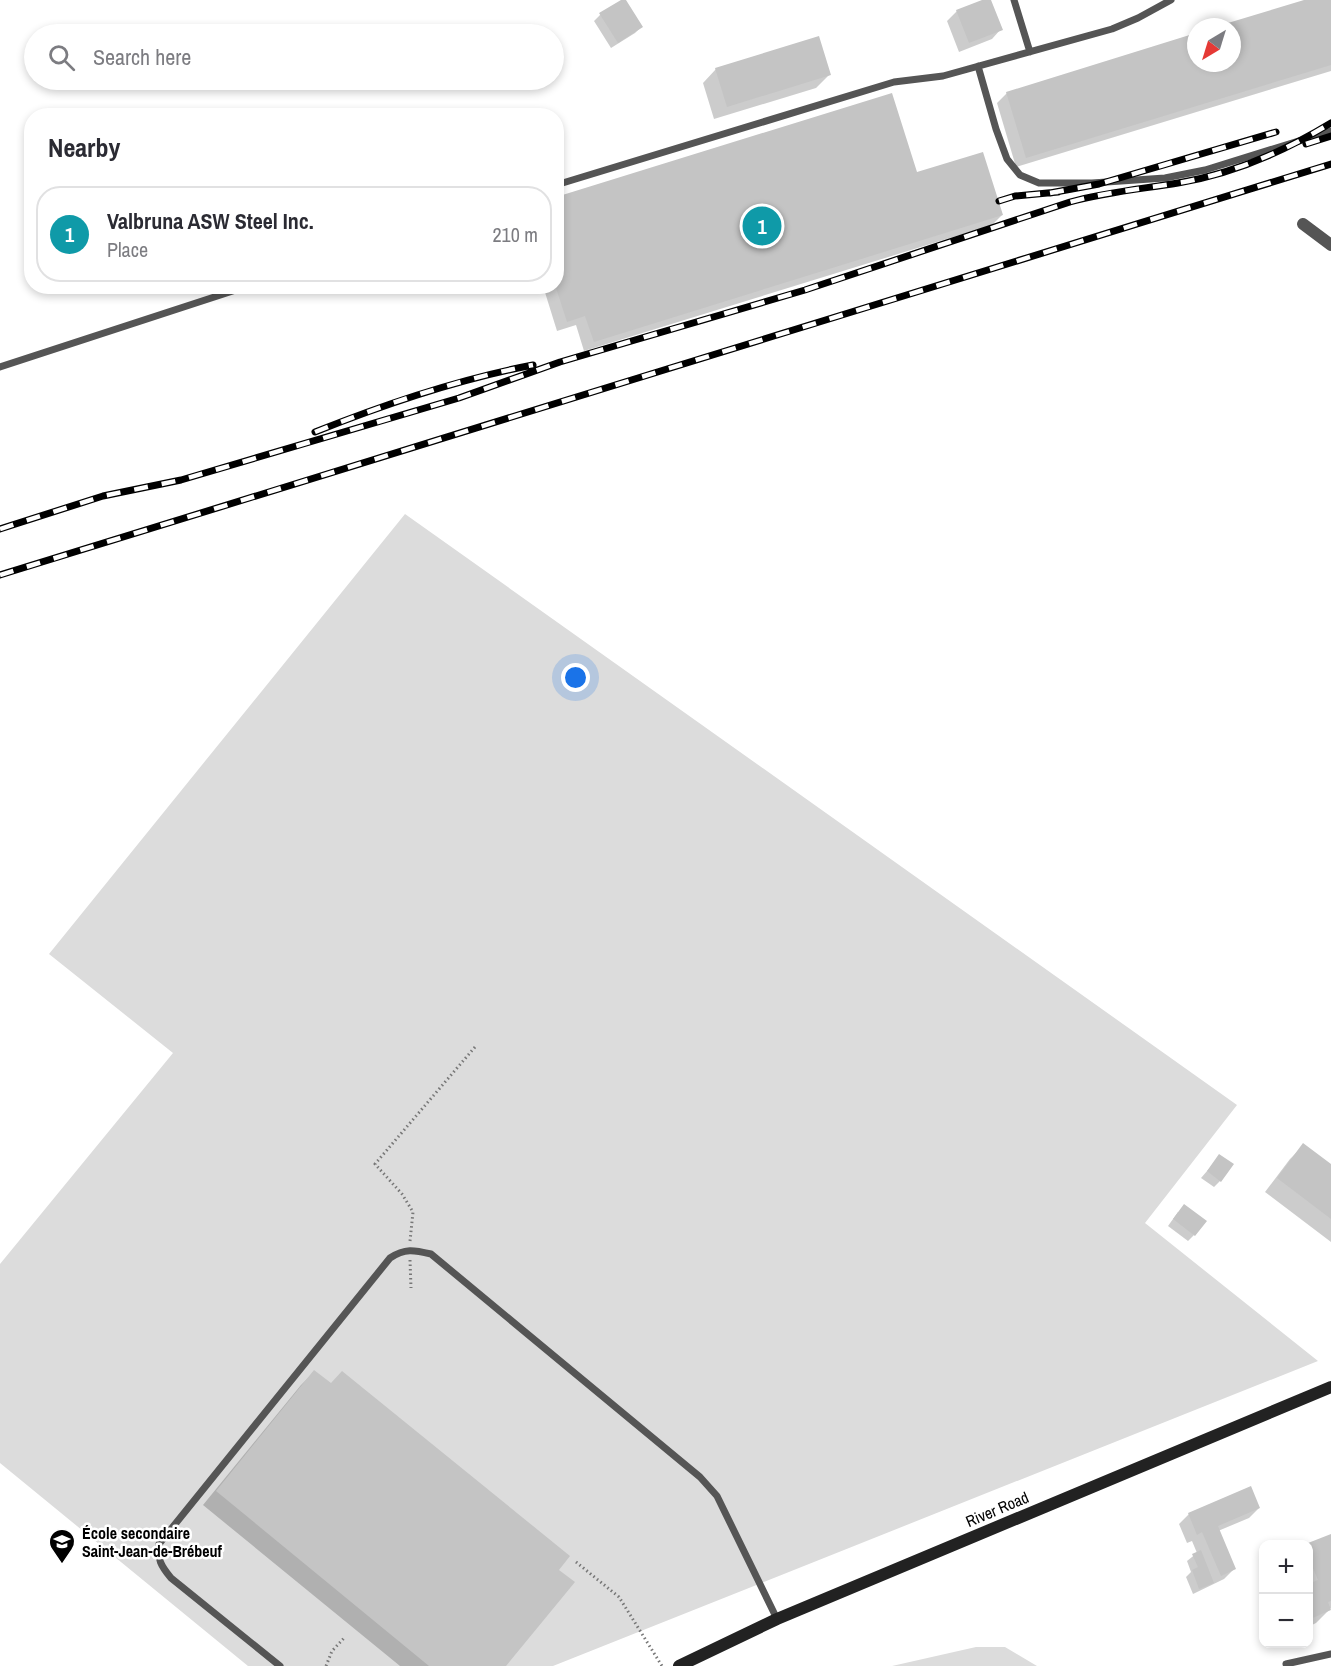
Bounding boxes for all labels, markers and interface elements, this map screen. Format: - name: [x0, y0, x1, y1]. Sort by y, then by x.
- north arrow: [1187, 18, 1241, 72]
- search box: [24, 24, 564, 90]
- icon: search: [45, 41, 78, 74]
- text: Search here: [93, 42, 191, 72]
- text: Nearby: [48, 130, 120, 165]
- pin: 1: [742, 204, 782, 248]
- text: Valbruna ASW Steel Inc.: [107, 206, 314, 236]
- text: 1: [65, 221, 74, 248]
- text: 210 m: [492, 221, 538, 248]
- text: Place: [107, 236, 148, 263]
- your location: [561, 663, 590, 692]
- street label: River Road: [962, 1486, 1032, 1532]
- place label: École secondaire Saint-Jean-de-Brébeuf: [82, 1522, 223, 1562]
- school or university icon: École secondaire Saint-Jean-de-Brébeuf: [47, 1527, 77, 1565]
- map controls: [1259, 1540, 1313, 1648]
- button: +: [1259, 1540, 1313, 1594]
- button: −: [1259, 1594, 1313, 1648]

